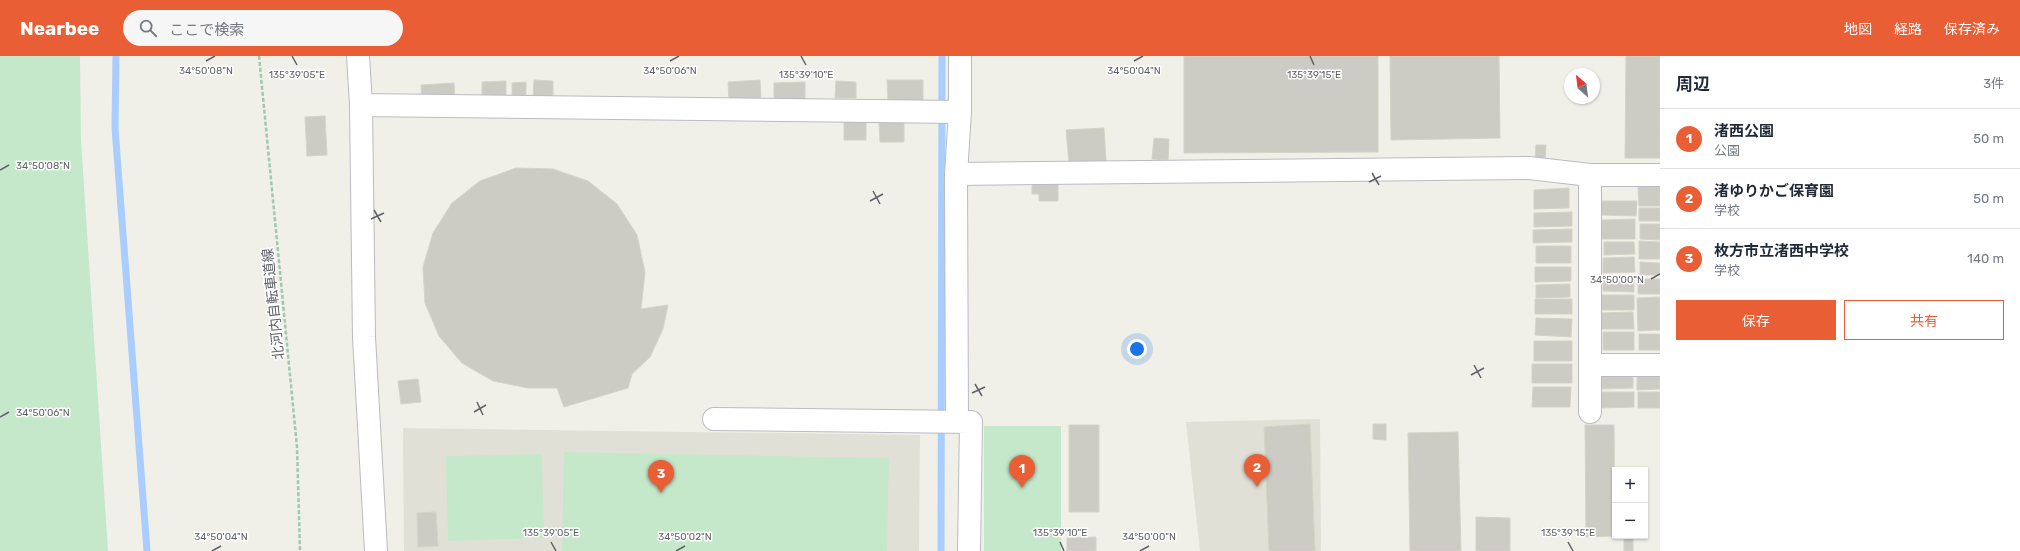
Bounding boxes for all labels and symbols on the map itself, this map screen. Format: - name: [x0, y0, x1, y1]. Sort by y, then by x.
- text: 34°50'08"N: [179, 65, 233, 77]
- text: 34°50'06"N: [643, 65, 697, 77]
- text: 34°50'04"N: [1107, 65, 1161, 77]
- north arrow: [1564, 68, 1600, 104]
- text: 135°39'05"E: [269, 69, 325, 81]
- text: 135°39'10"E: [779, 69, 833, 81]
- text: 135°39'15"E: [1287, 69, 1341, 81]
- text: 34°50'08"N: [16, 160, 70, 172]
- street label: 北河内自転車道線: [259, 247, 288, 361]
- text: 34°50'00"N: [1590, 274, 1644, 286]
- your location: [1127, 339, 1147, 359]
- text: 34°50'06"N: [16, 407, 70, 419]
- pin: 2: [1244, 454, 1270, 487]
- pin: 1: [1009, 455, 1035, 488]
- pin: 3: [648, 460, 674, 493]
- text: 135°39'05"E: [523, 527, 579, 539]
- text: 135°39'10"E: [1033, 527, 1087, 539]
- text: 135°39'15"E: [1541, 527, 1595, 539]
- text: 34°50'04"N: [194, 531, 248, 543]
- text: 34°50'02"N: [658, 531, 712, 543]
- text: 34°50'00"N: [1122, 531, 1176, 543]

